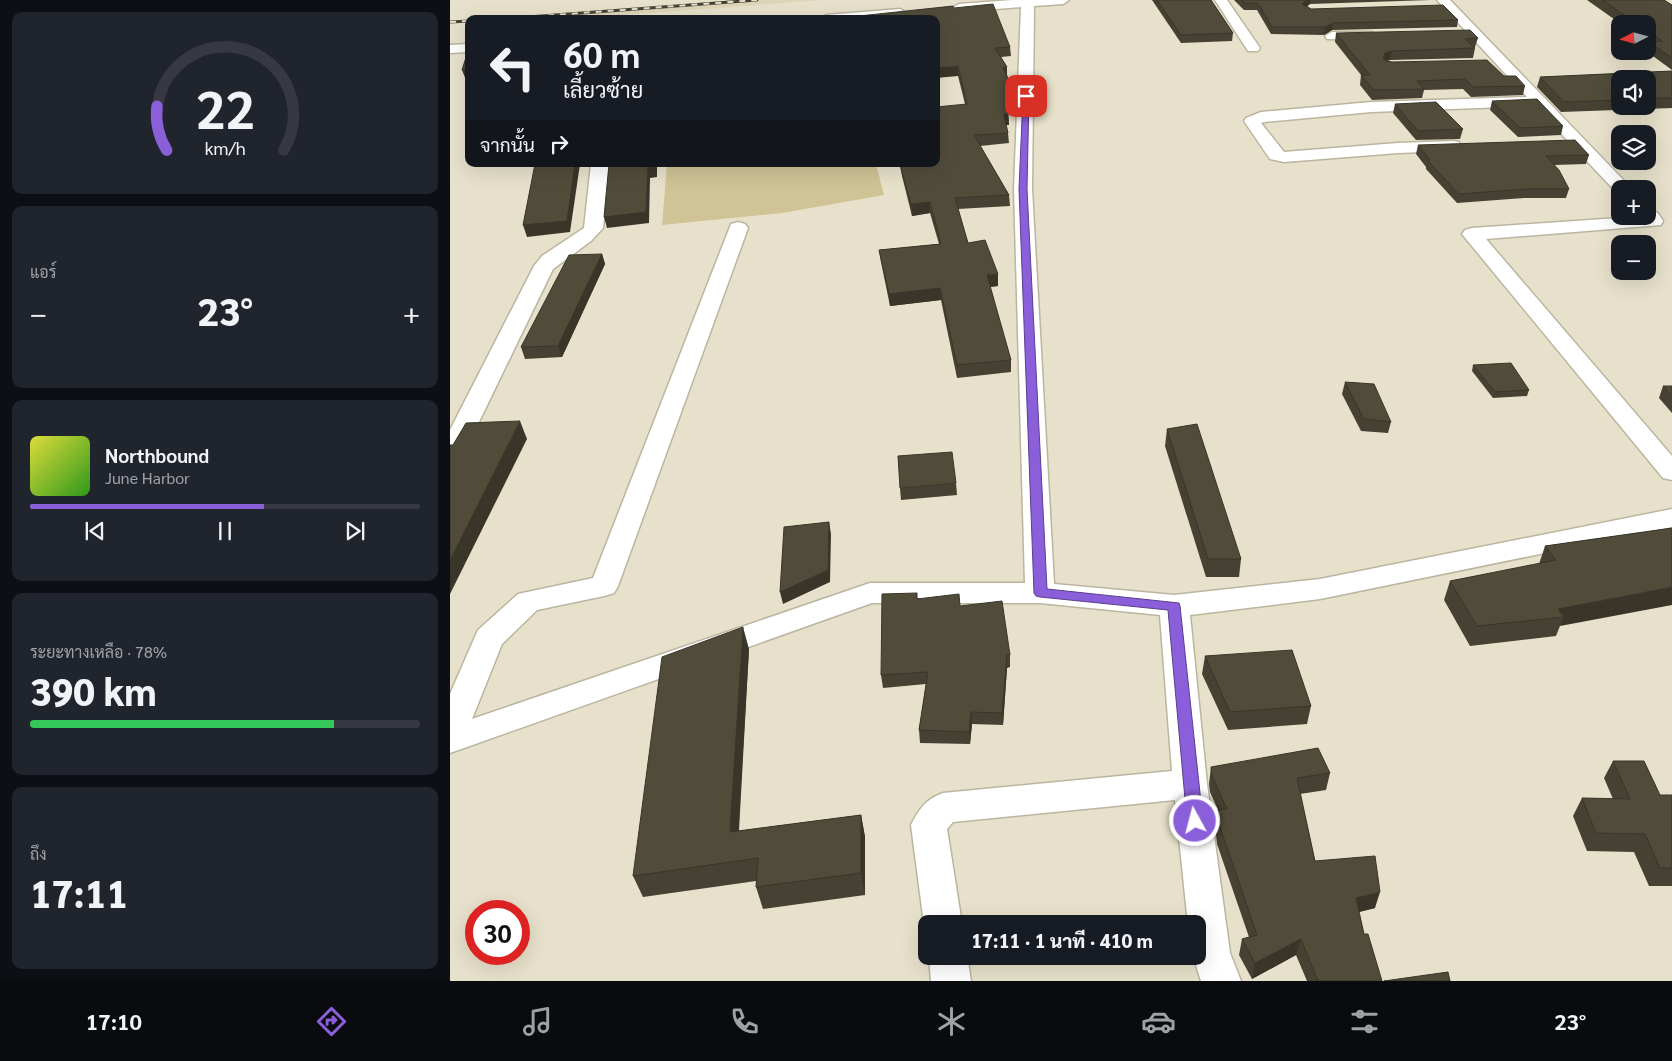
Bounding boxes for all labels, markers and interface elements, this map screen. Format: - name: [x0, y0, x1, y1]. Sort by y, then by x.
- north arrow: [1611, 15, 1656, 60]
- map controls: [1611, 15, 1656, 280]
- text: 60 m: [563, 31, 640, 76]
- icon: left: [480, 35, 545, 100]
- button: sound: [1611, 70, 1656, 115]
- text: 22: [196, 73, 254, 141]
- text: เลี้ยวซ้าย: [563, 75, 643, 103]
- pin: [1005, 75, 1047, 117]
- icon: arrive: [1012, 82, 1040, 110]
- button: layers: [1611, 125, 1656, 170]
- icon: right: [545, 130, 573, 158]
- text: จากนั้น: [480, 132, 535, 156]
- text: km/h: [204, 136, 246, 159]
- button: +: [1611, 180, 1656, 225]
- button: −: [1611, 235, 1656, 280]
- text: แอร์: [30, 261, 56, 282]
- text: 23°: [197, 285, 253, 335]
- text: −: [30, 293, 47, 329]
- text: +: [403, 293, 420, 329]
- text: Northbound: [105, 443, 209, 467]
- text: June Harbor: [105, 467, 190, 488]
- icon: previous: [81, 517, 109, 545]
- icon: pause: [211, 517, 239, 545]
- icon: next: [341, 517, 369, 545]
- text: ระยะทางเหลือ · 78%: [30, 641, 167, 662]
- text: 390 km: [30, 665, 157, 715]
- position arrow: [1168, 794, 1220, 846]
- text: ถึง: [30, 843, 47, 864]
- text: 17:11: [30, 867, 128, 917]
- speed limit sign: 30: [465, 900, 530, 965]
- text: 17:11 · 1 นาที · 410 m: [971, 928, 1153, 952]
- icon: directions: [314, 1004, 349, 1039]
- icon: music: [520, 1004, 555, 1039]
- icon: phone: [727, 1004, 762, 1039]
- icon: climate: [934, 1004, 969, 1039]
- icon: car: [1141, 1004, 1176, 1039]
- icon: filters: [1347, 1004, 1382, 1039]
- text: 17:10: [86, 1007, 142, 1035]
- text: 23°: [1554, 1007, 1586, 1035]

